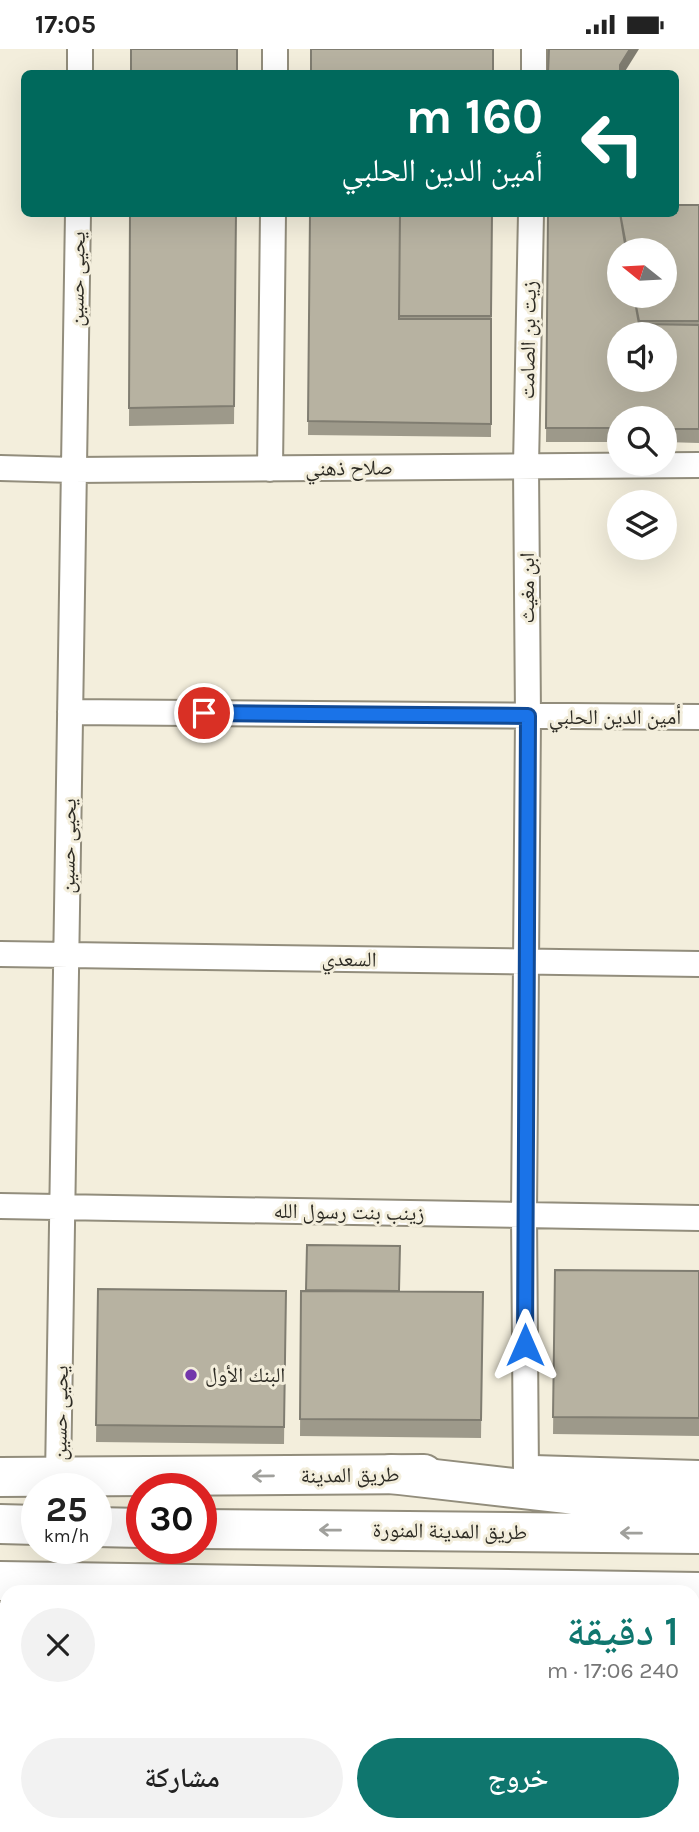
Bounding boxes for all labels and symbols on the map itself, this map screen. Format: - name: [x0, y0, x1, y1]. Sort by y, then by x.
- street label: يحيى حسين: [64, 231, 91, 327]
- north arrow: [607, 238, 677, 308]
- street label: زيت بن الصامت: [515, 281, 542, 399]
- street label: صلاح ذهني: [305, 455, 393, 485]
- street label: ابن مغيث: [515, 552, 540, 624]
- pin: [174, 683, 234, 743]
- street label: أمين الدين الحلبي: [549, 704, 681, 733]
- street label: يحيى حسين: [55, 798, 82, 894]
- street label: السعدي: [321, 947, 377, 976]
- street label: زينب بنت رسول الله: [273, 1199, 425, 1225]
- position arrow: [488, 1308, 562, 1382]
- place label: البنك الأول: [205, 1363, 285, 1387]
- street label: يحيى حسين: [47, 1365, 74, 1461]
- marker: البنك الأول: [183, 1367, 199, 1383]
- street label: طريق المدينة: [300, 1462, 400, 1489]
- one-way arrow: [252, 1469, 275, 1483]
- speed limit sign: 30: [126, 1473, 217, 1564]
- street label: طريق المدينة المنورة: [372, 1518, 528, 1545]
- one-way arrow: [319, 1523, 342, 1537]
- one-way arrow: [620, 1526, 643, 1540]

